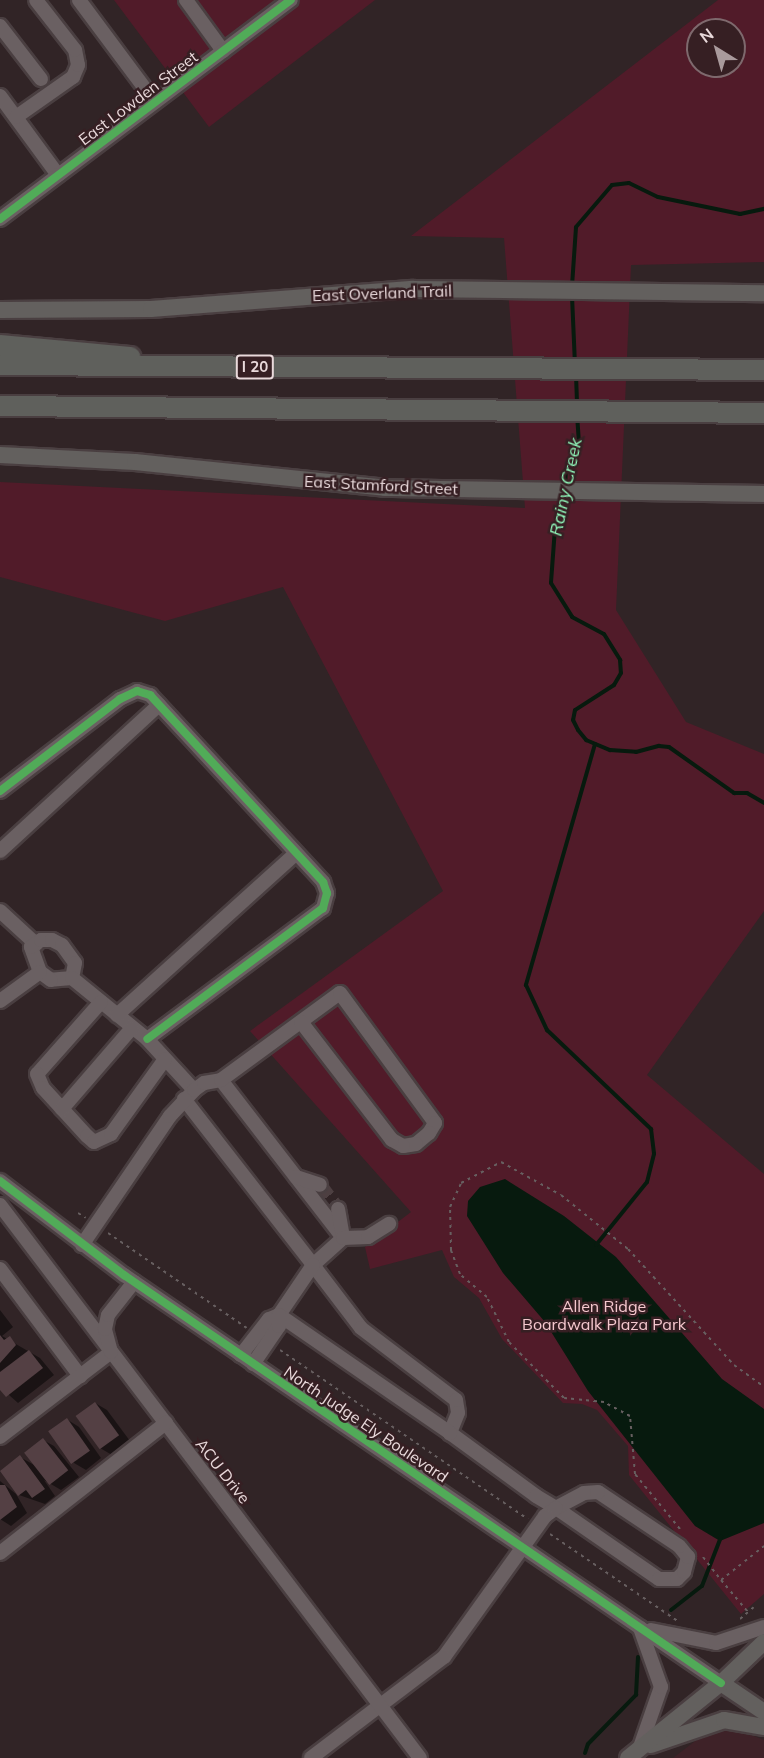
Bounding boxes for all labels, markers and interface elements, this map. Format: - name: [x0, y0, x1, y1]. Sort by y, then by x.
- north arrow: [686, 18, 746, 78]
- text: N: [696, 24, 717, 47]
- street label: East Lowden Street: [75, 47, 201, 149]
- street label: East Overland Trail: [312, 281, 452, 305]
- road number: I 20: [236, 355, 274, 379]
- water label: Rainy Creek: [545, 436, 587, 538]
- street label: East Stamford Street: [304, 471, 458, 499]
- park label: Allen Ridge Boardwalk Plaza Park: [522, 1296, 686, 1334]
- street label: North Judge Ely Boulevard: [280, 1362, 452, 1486]
- street label: ACU Drive: [192, 1435, 254, 1507]

